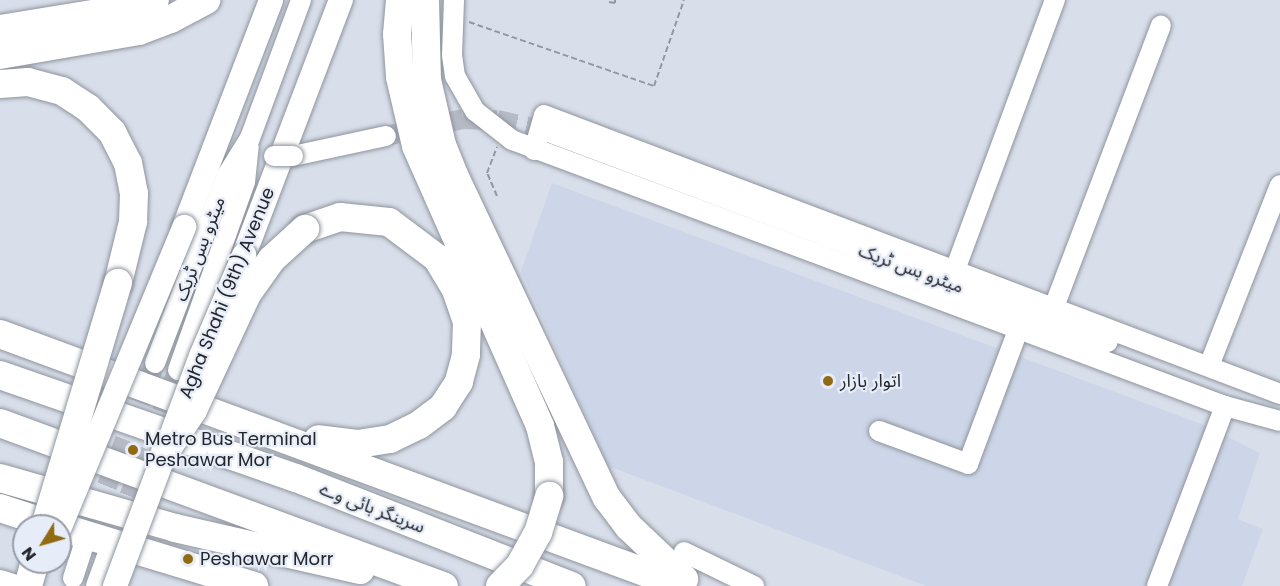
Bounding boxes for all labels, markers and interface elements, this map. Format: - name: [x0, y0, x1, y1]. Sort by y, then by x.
- street label: Agha Shahi (9th) Avenue: [175, 184, 279, 402]
- street label: میٹرو بس ٹریک: [170, 194, 230, 304]
- street label: میٹرو بس ٹریک: [856, 240, 966, 298]
- place label: اتوار بازار: [840, 370, 901, 392]
- marker: اتوار بازار: [821, 374, 835, 388]
- place label: Metro Bus Terminal Peshawar Mor: [145, 429, 317, 472]
- marker: Metro Bus Terminal Peshawar Mor: [126, 443, 140, 457]
- street label: سرینگر ہائی وے: [316, 478, 428, 538]
- north arrow: [12, 514, 72, 574]
- text: N: [16, 542, 42, 566]
- place label: Peshawar Morr: [200, 548, 334, 570]
- marker: Peshawar Morr: [181, 552, 195, 566]

